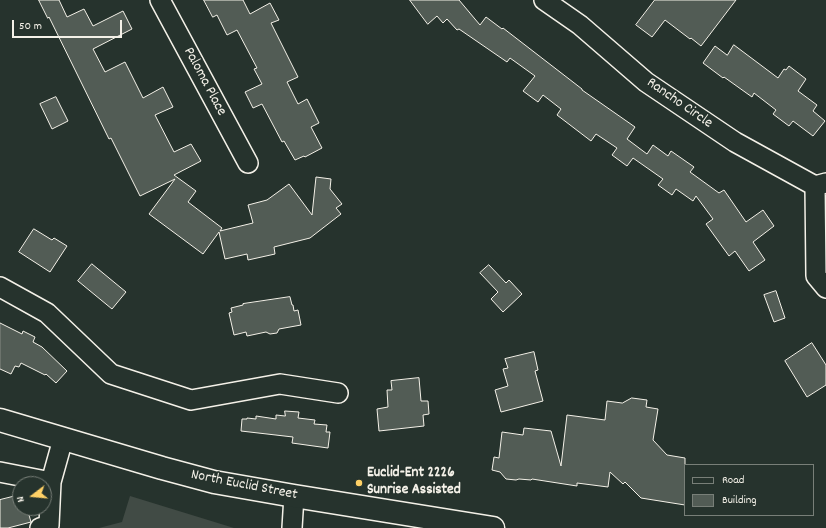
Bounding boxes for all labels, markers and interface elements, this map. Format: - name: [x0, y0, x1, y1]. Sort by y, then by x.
- scale bar: [14, 12, 124, 38]
- text: 50 m: [19, 18, 42, 35]
- street label: Paloma Place: [178, 45, 230, 119]
- street label: Rancho Circle: [643, 75, 715, 133]
- legend: [684, 464, 814, 516]
- place label: Euclid-Ent 2226 Sunrise Assisted: [367, 465, 461, 500]
- street label: North Euclid Street: [189, 467, 299, 505]
- text: Road: [722, 472, 744, 489]
- north arrow: [12, 476, 52, 516]
- marker: Euclid-Ent 2226 Sunrise Assisted: [354, 478, 364, 488]
- text: Building: [722, 492, 757, 509]
- text: N: [13, 494, 30, 504]

